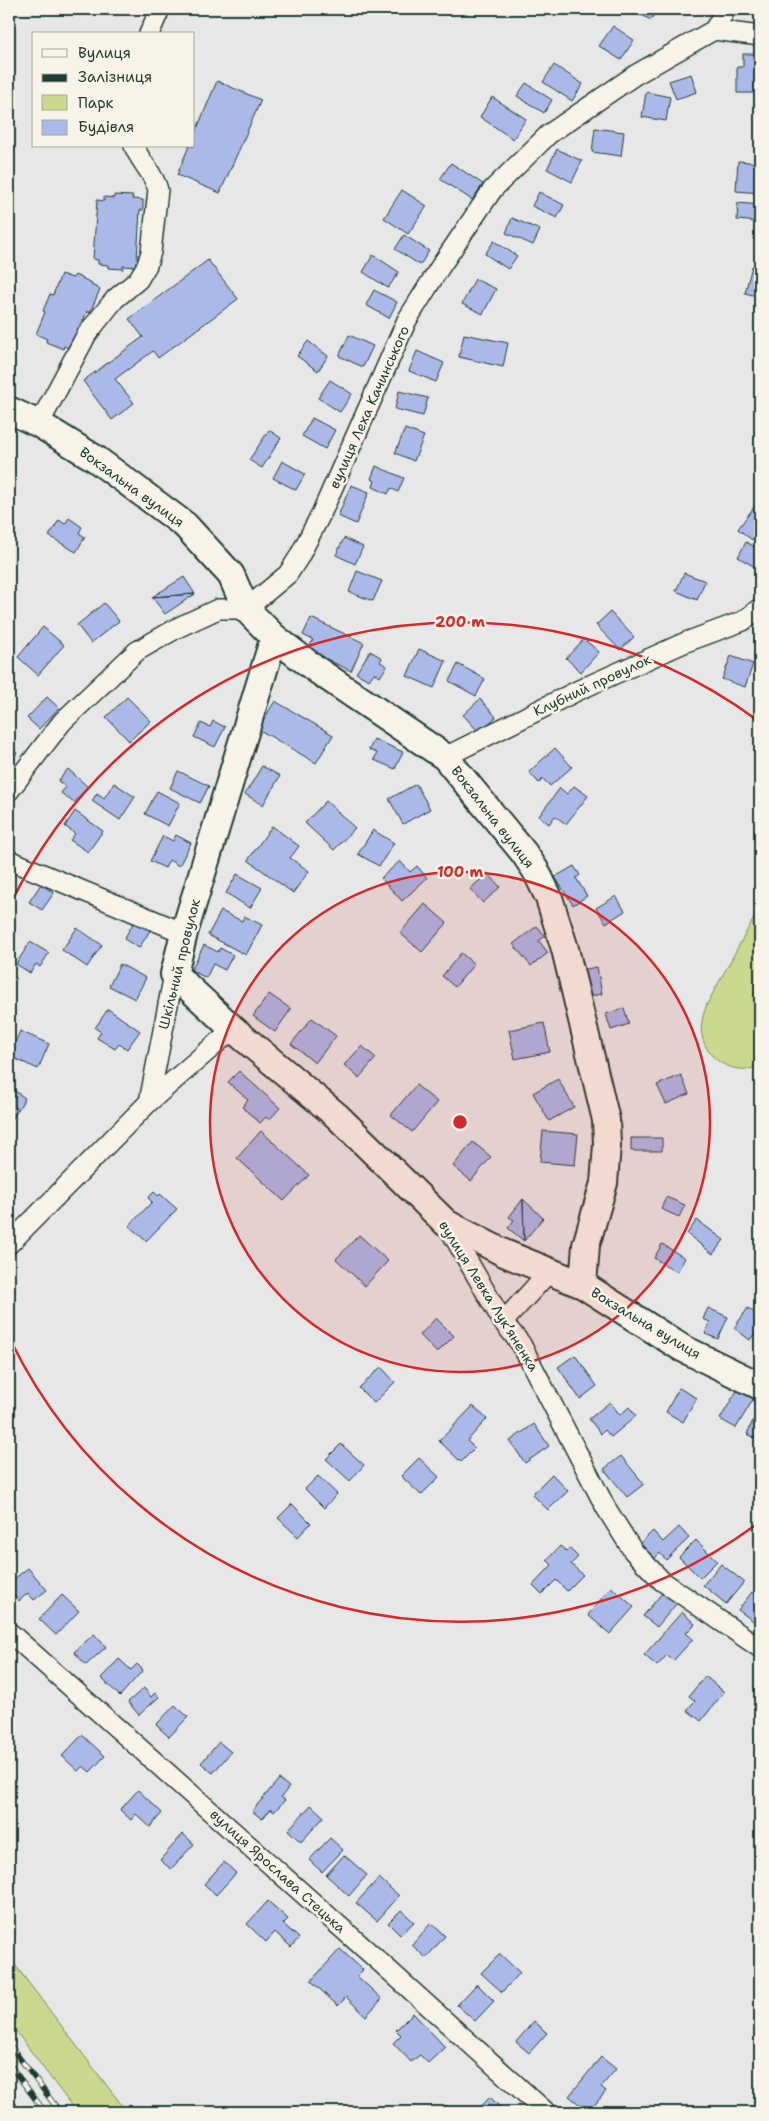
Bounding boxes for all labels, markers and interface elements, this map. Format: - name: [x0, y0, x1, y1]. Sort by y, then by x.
- legend: [32, 32, 195, 148]
- text: Вулиця: [78, 43, 131, 63]
- text: Залізниця: [78, 67, 152, 87]
- text: Парк: [78, 93, 114, 113]
- text: Будівля: [78, 117, 134, 137]
- street label: вулиця Леха Качинського: [325, 323, 413, 491]
- street label: Вокзальна вулиця: [76, 443, 188, 531]
- text: 200 m: [435, 612, 485, 632]
- street label: Клубний провулок: [530, 650, 654, 720]
- street label: Вокзальна вулиця: [447, 762, 539, 872]
- text: 100 m: [437, 862, 483, 882]
- street label: Шкільний провулок: [154, 896, 204, 1031]
- centre of rings: [451, 1113, 469, 1131]
- street label: вулиця Левка Лукʼяненка: [435, 1217, 543, 1375]
- street label: Вокзальна вулиця: [588, 1283, 704, 1363]
- street label: вулиця Ярослава Стецька: [206, 1805, 350, 1937]

